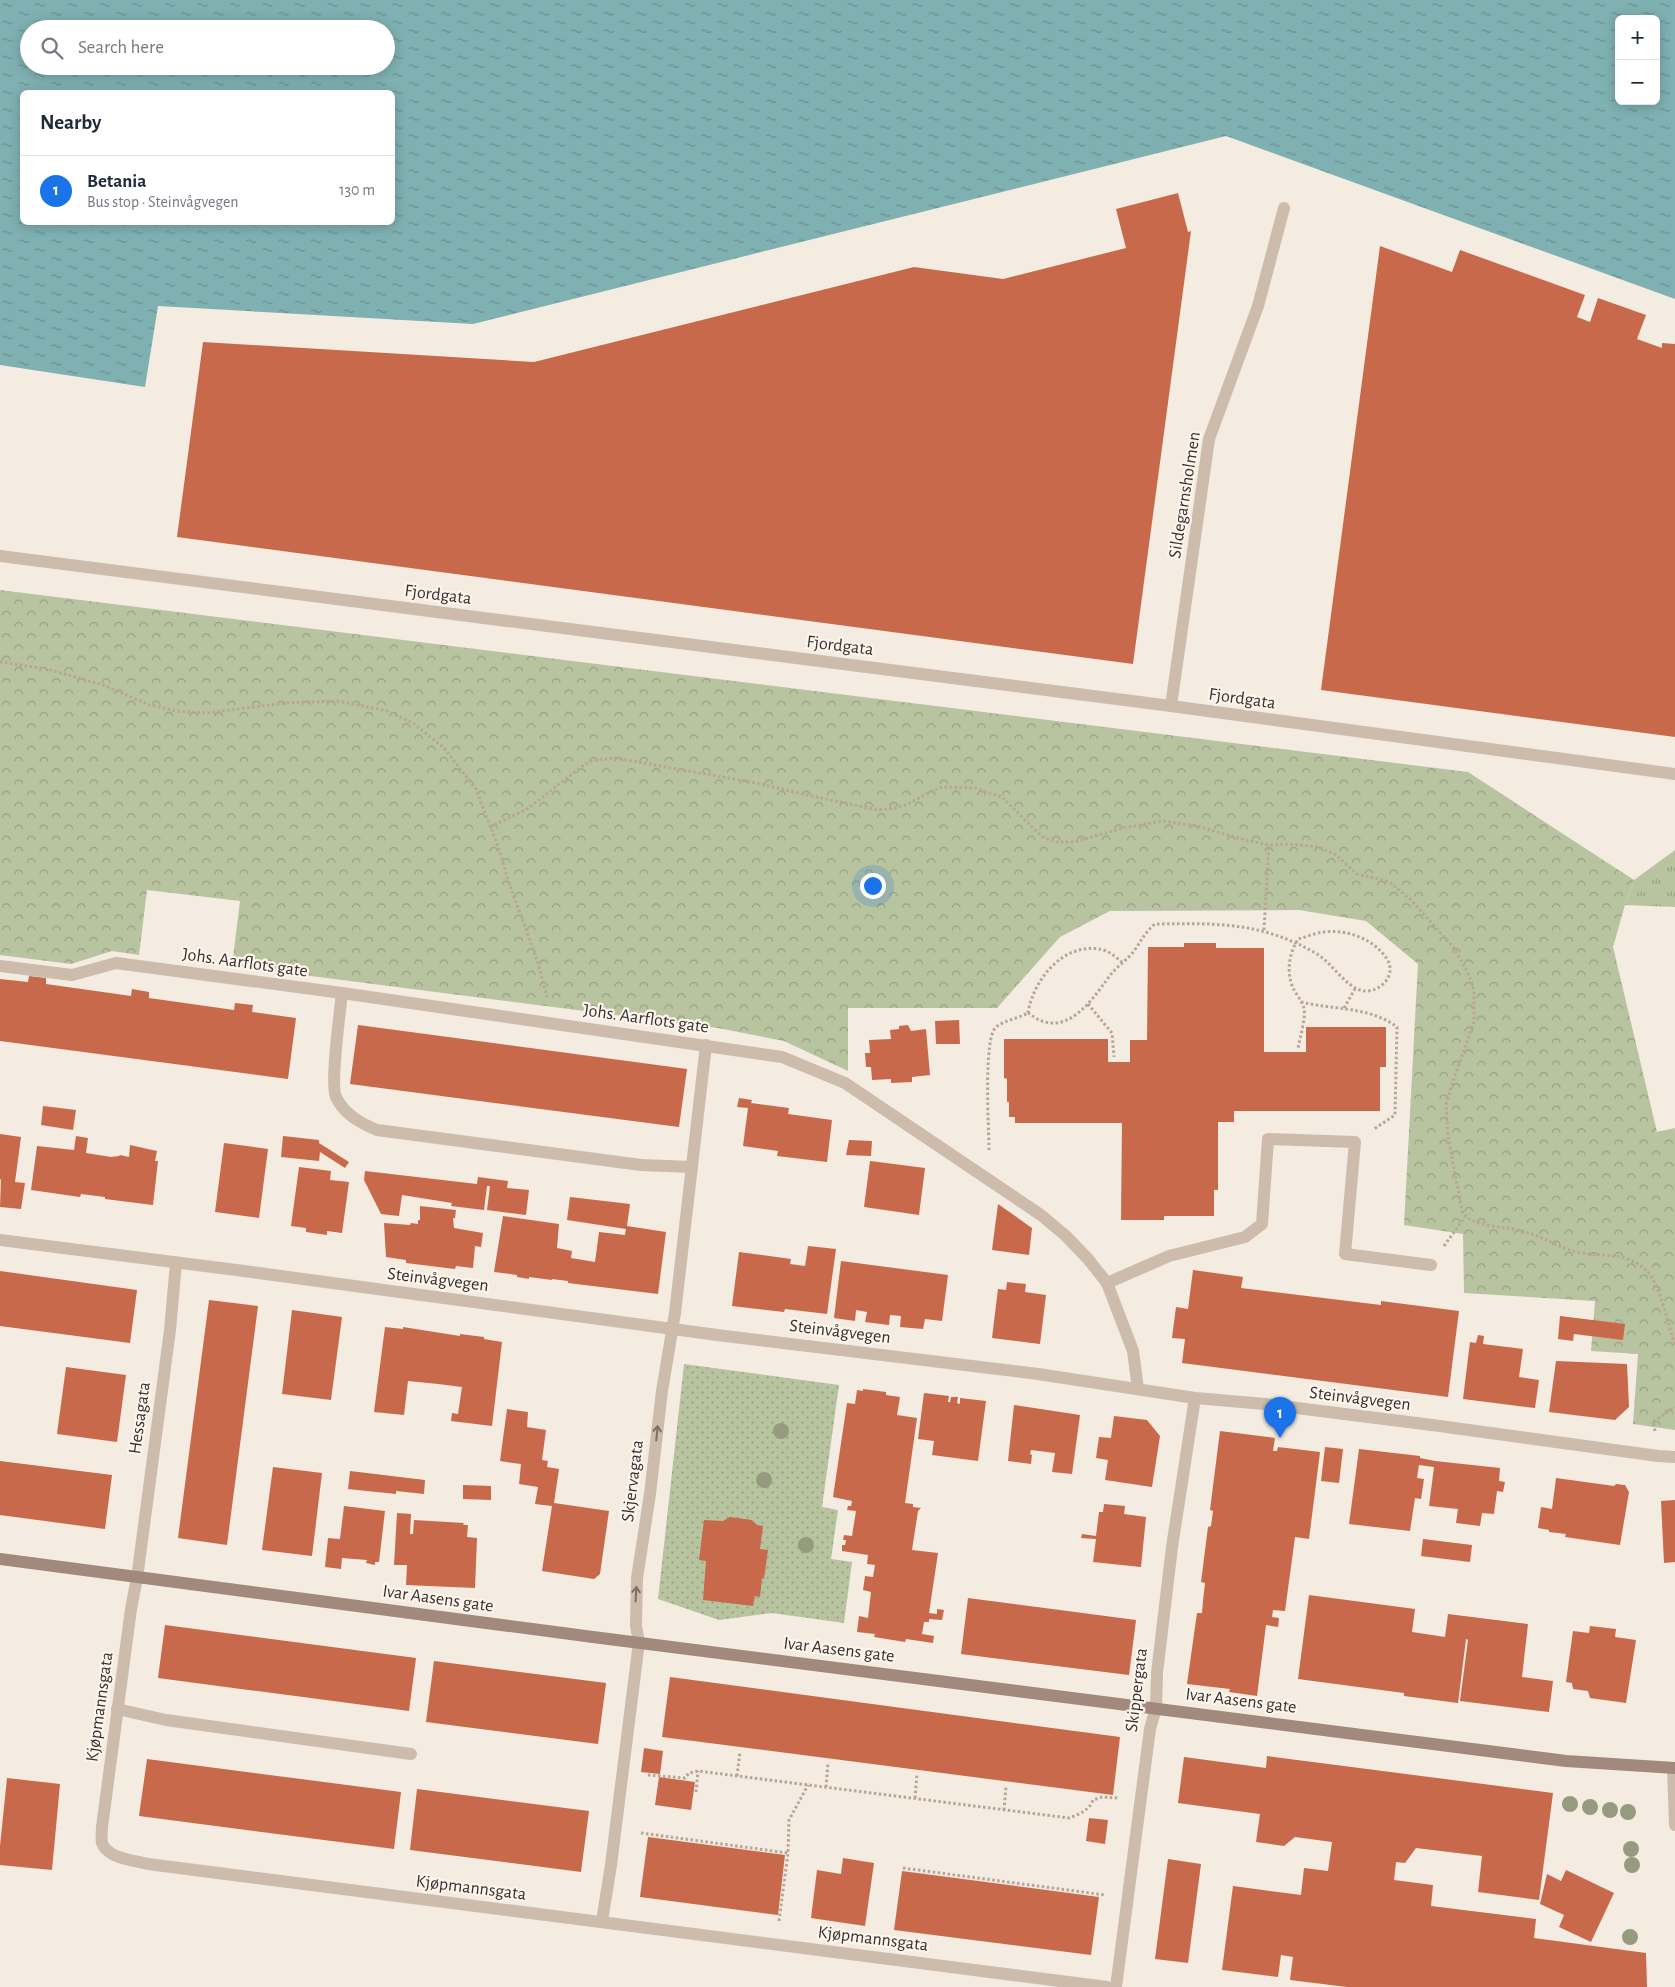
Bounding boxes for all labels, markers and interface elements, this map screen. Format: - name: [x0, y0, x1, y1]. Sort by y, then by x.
- map controls: [1615, 15, 1660, 105]
- button: +: [1615, 15, 1660, 60]
- search box: [20, 20, 395, 75]
- icon: search: [38, 34, 66, 62]
- text: Search here: [78, 38, 164, 57]
- button: −: [1615, 60, 1660, 105]
- text: Nearby: [40, 112, 101, 133]
- text: Betania: [87, 172, 146, 191]
- text: 1: [53, 182, 59, 198]
- text: 130 m: [339, 182, 375, 198]
- text: Bus stop · Steinvågvegen: [87, 194, 239, 210]
- street label: Sildegarnsholmen: [1166, 430, 1204, 560]
- street label: Fjordgata: [404, 582, 472, 608]
- street label: Fjordgata: [806, 633, 874, 659]
- street label: Fjordgata: [1207, 685, 1277, 713]
- your location: [860, 873, 886, 899]
- street label: Johs. Aarflots gate: [181, 945, 309, 981]
- street label: Johs. Aarflots gate: [582, 1001, 710, 1037]
- street label: Steinvågvegen: [386, 1265, 490, 1295]
- street label: Steinvågvegen: [788, 1317, 892, 1347]
- street label: Hessagata: [126, 1381, 154, 1455]
- street label: Steinvågvegen: [1308, 1384, 1412, 1414]
- pin: 1: [1264, 1397, 1296, 1438]
- one-way arrow: [652, 1425, 662, 1441]
- street label: Skjervagata: [619, 1439, 647, 1523]
- street label: Ivar Aasens gate: [381, 1582, 495, 1616]
- one-way arrow: [631, 1586, 640, 1602]
- street label: Ivar Aasens gate: [782, 1634, 896, 1666]
- street label: Skippergata: [1123, 1647, 1151, 1733]
- street label: Kjøpmannsgata: [83, 1651, 117, 1763]
- street label: Ivar Aasens gate: [1184, 1685, 1298, 1717]
- street label: Kjøpmannsgata: [415, 1872, 527, 1904]
- street label: Kjøpmannsgata: [817, 1923, 929, 1955]

